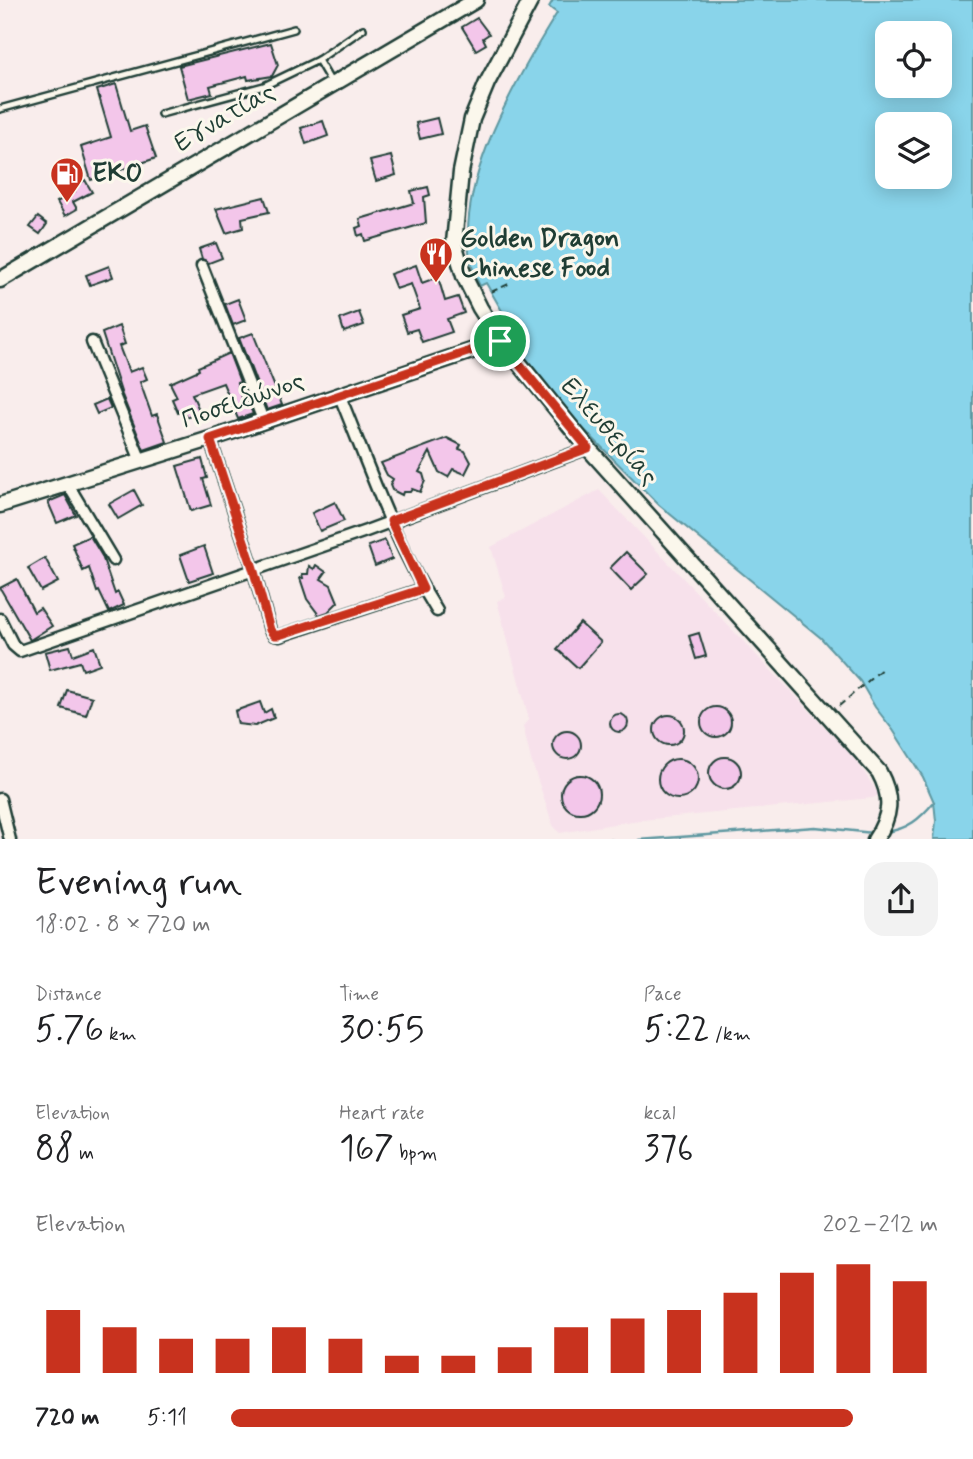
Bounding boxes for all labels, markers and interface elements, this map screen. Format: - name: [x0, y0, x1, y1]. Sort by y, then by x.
- map controls: [875, 21, 952, 189]
- button: locate: [875, 21, 952, 98]
- street label: Εγνατίας: [168, 75, 282, 161]
- button: layers: [875, 112, 952, 189]
- fuel station icon: EKO: [48, 155, 86, 204]
- place label: EKO: [92, 157, 143, 191]
- place label: Golden Dragon Chinese Food: [460, 222, 619, 286]
- restaurant icon: Golden Dragon Chinese Food: [417, 235, 455, 284]
- pin: [470, 311, 530, 371]
- icon: arrive: [481, 322, 519, 360]
- street label: Ποσειδώνος: [177, 364, 309, 438]
- street label: Ελευθερίας: [553, 371, 665, 493]
- text: Evening run: [35, 859, 242, 908]
- button: share: [864, 862, 938, 936]
- text: 18:02 · 8 × 720 m: [35, 910, 211, 940]
- text: Distance: [35, 982, 102, 1007]
- text: Time: [339, 982, 379, 1007]
- text: Pace: [644, 982, 681, 1007]
- text: 5.76: [35, 1007, 104, 1053]
- text: 30:55: [339, 1007, 424, 1053]
- text: 5:22: [644, 1007, 710, 1053]
- text: km: [104, 1022, 137, 1047]
- text: /km: [710, 1022, 751, 1047]
- text: Elevation: [35, 1101, 110, 1126]
- text: Heart rate: [339, 1101, 425, 1126]
- text: kcal: [644, 1101, 676, 1126]
- text: 88: [35, 1126, 74, 1172]
- text: 167: [339, 1126, 394, 1172]
- text: 376: [644, 1126, 694, 1172]
- text: m: [74, 1141, 94, 1166]
- text: bpm: [394, 1141, 437, 1166]
- text: Elevation: [35, 1210, 126, 1240]
- text: 202–212 m: [823, 1210, 938, 1240]
- text: 720 m: [35, 1403, 99, 1433]
- text: 5:11: [147, 1403, 187, 1433]

